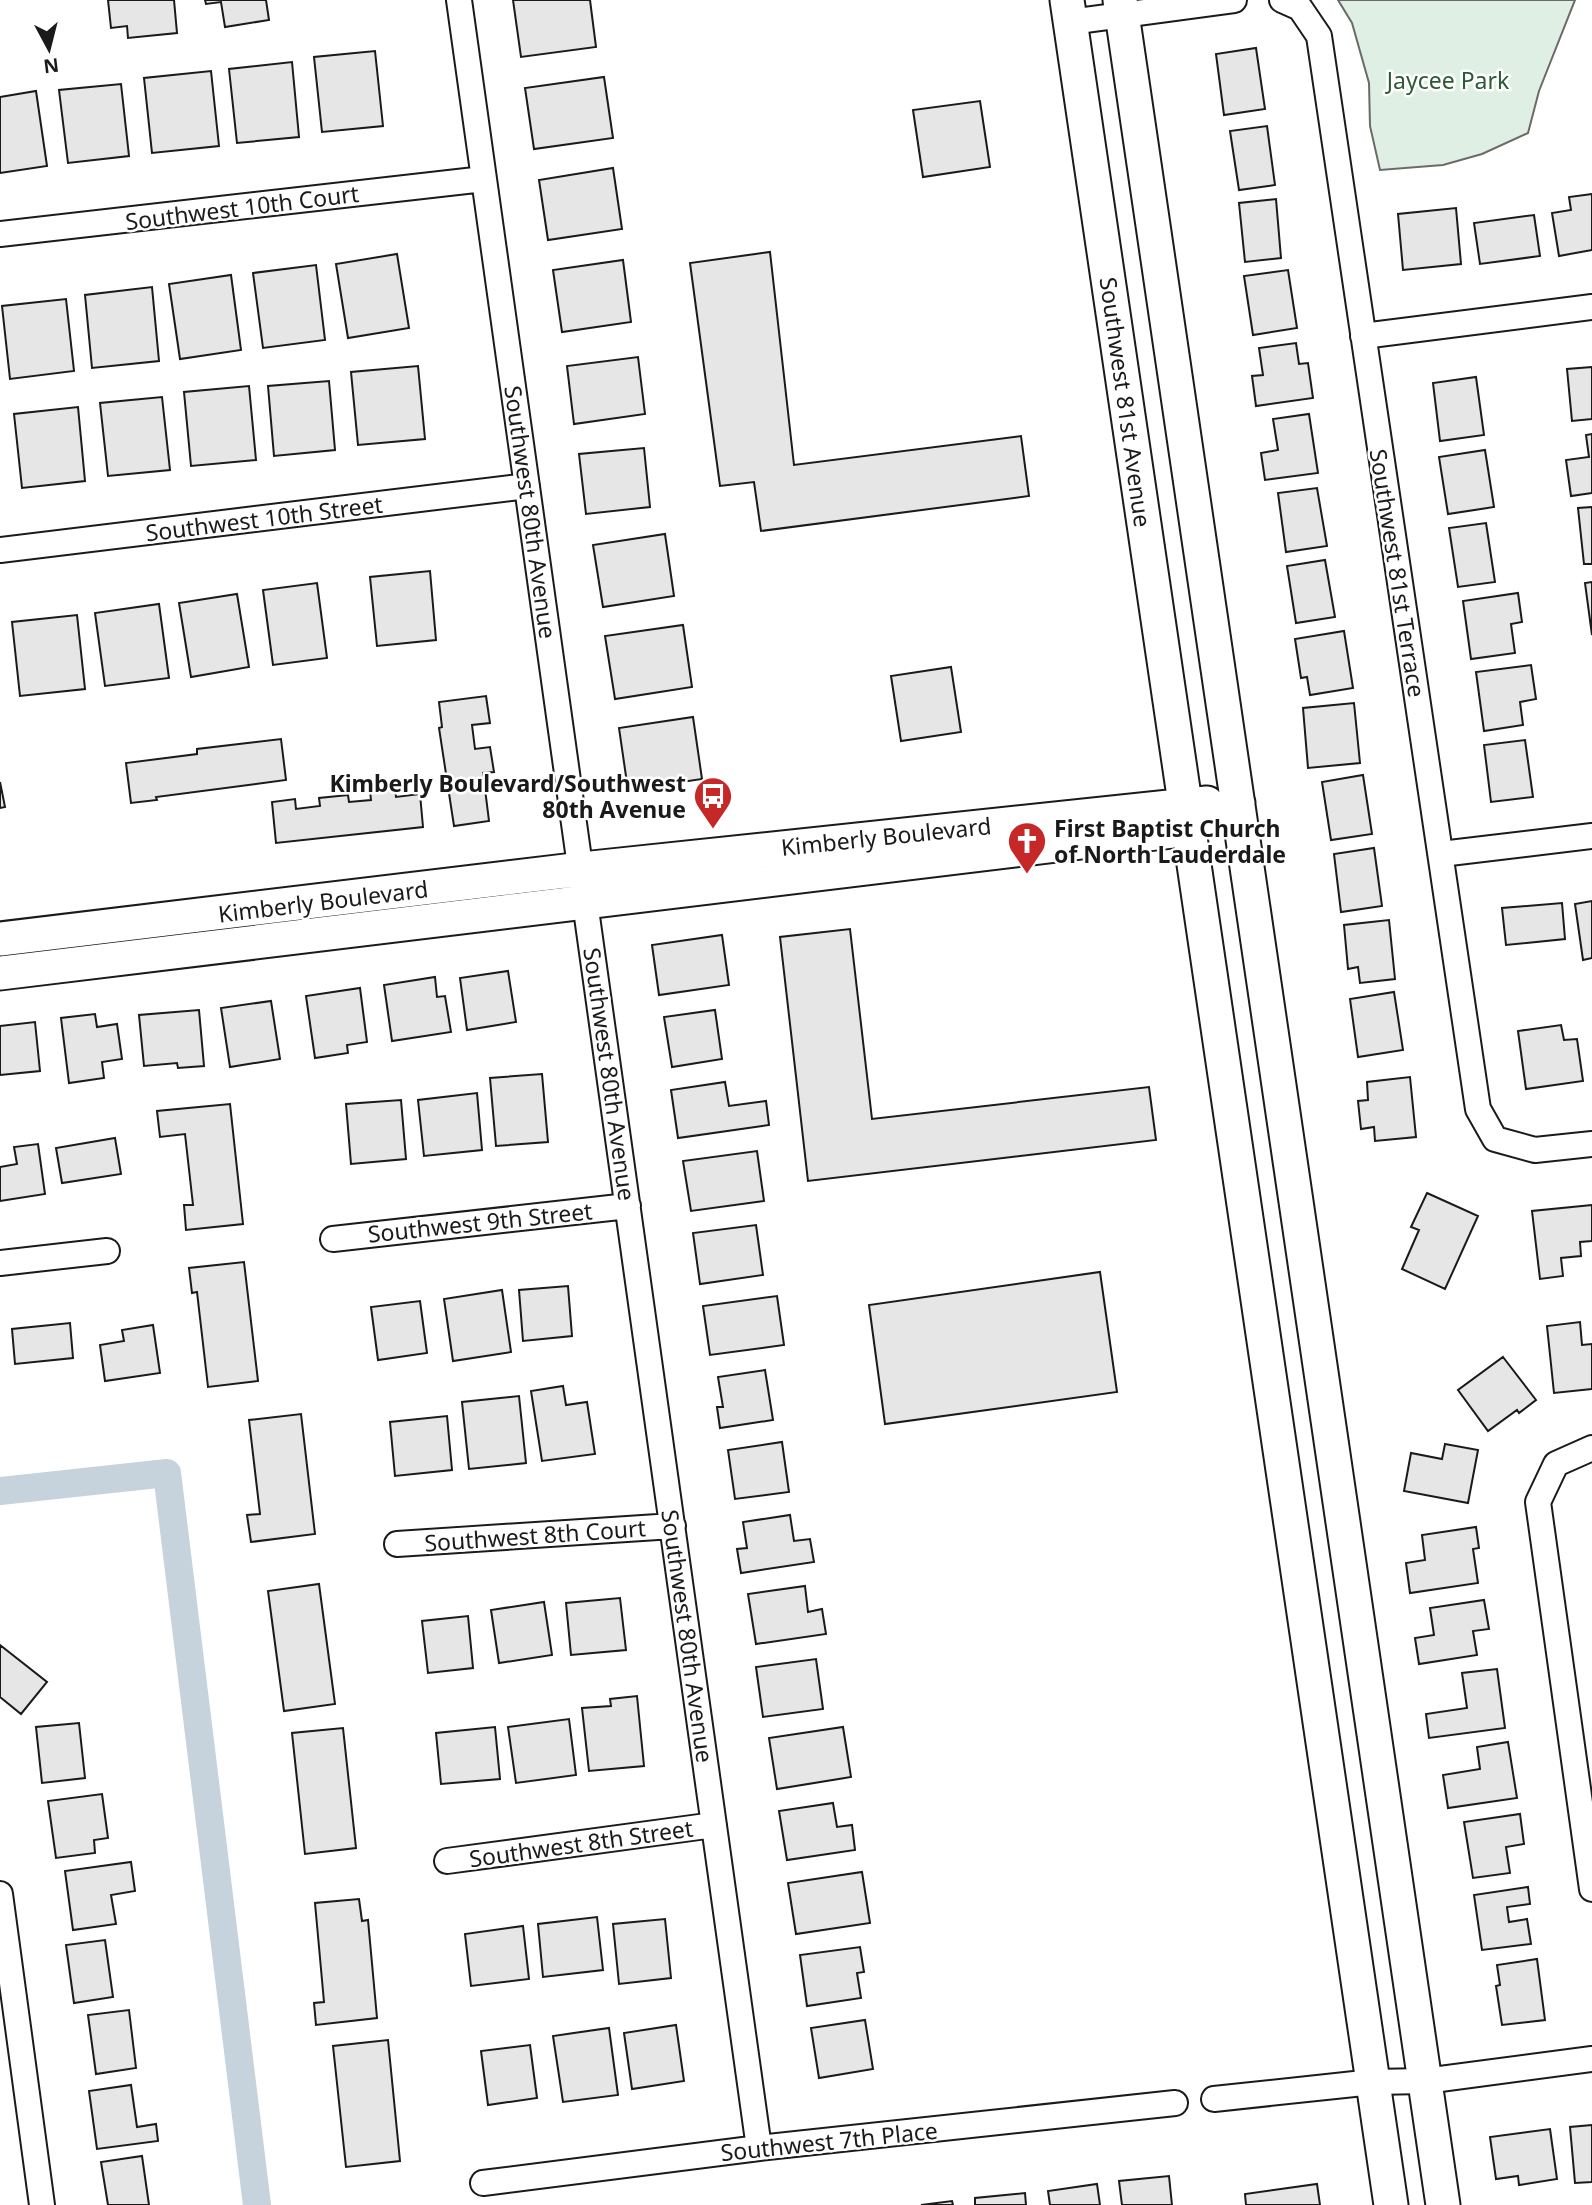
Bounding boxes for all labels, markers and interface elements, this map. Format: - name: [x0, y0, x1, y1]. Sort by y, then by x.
- north arrow: [14, 14, 84, 84]
- text: N: [42, 52, 60, 80]
- park label: Jaycee Park: [1385, 64, 1510, 96]
- street label: Southwest 10th Court: [123, 177, 361, 237]
- street label: Southwest 81st Avenue: [1093, 275, 1159, 529]
- street label: Southwest 80th Avenue: [497, 383, 565, 641]
- street label: Southwest 81st Terrace: [1363, 447, 1433, 699]
- street label: Southwest 10th Street: [144, 488, 384, 548]
- place label: Kimberly Boulevard/Southwest 80th Avenue: [329, 767, 686, 825]
- bus stop icon: Kimberly Boulevard/Southwest 80th Avenue: [692, 775, 734, 830]
- street label: Kimberly Boulevard: [779, 809, 993, 863]
- place label: First Baptist Church of North Lauderdale: [1054, 812, 1286, 870]
- church icon: First Baptist Church of North Lauderdale: [1006, 820, 1048, 875]
- street label: Kimberly Boulevard: [216, 872, 430, 930]
- street label: Southwest 80th Avenue: [576, 945, 644, 1203]
- street label: Southwest 9th Street: [366, 1194, 594, 1250]
- street label: Southwest 80th Avenue: [654, 1507, 722, 1765]
- street label: Southwest 8th Court: [423, 1511, 647, 1559]
- street label: Southwest 8th Street: [467, 1811, 695, 1875]
- street label: Southwest 7th Place: [719, 2114, 939, 2168]

